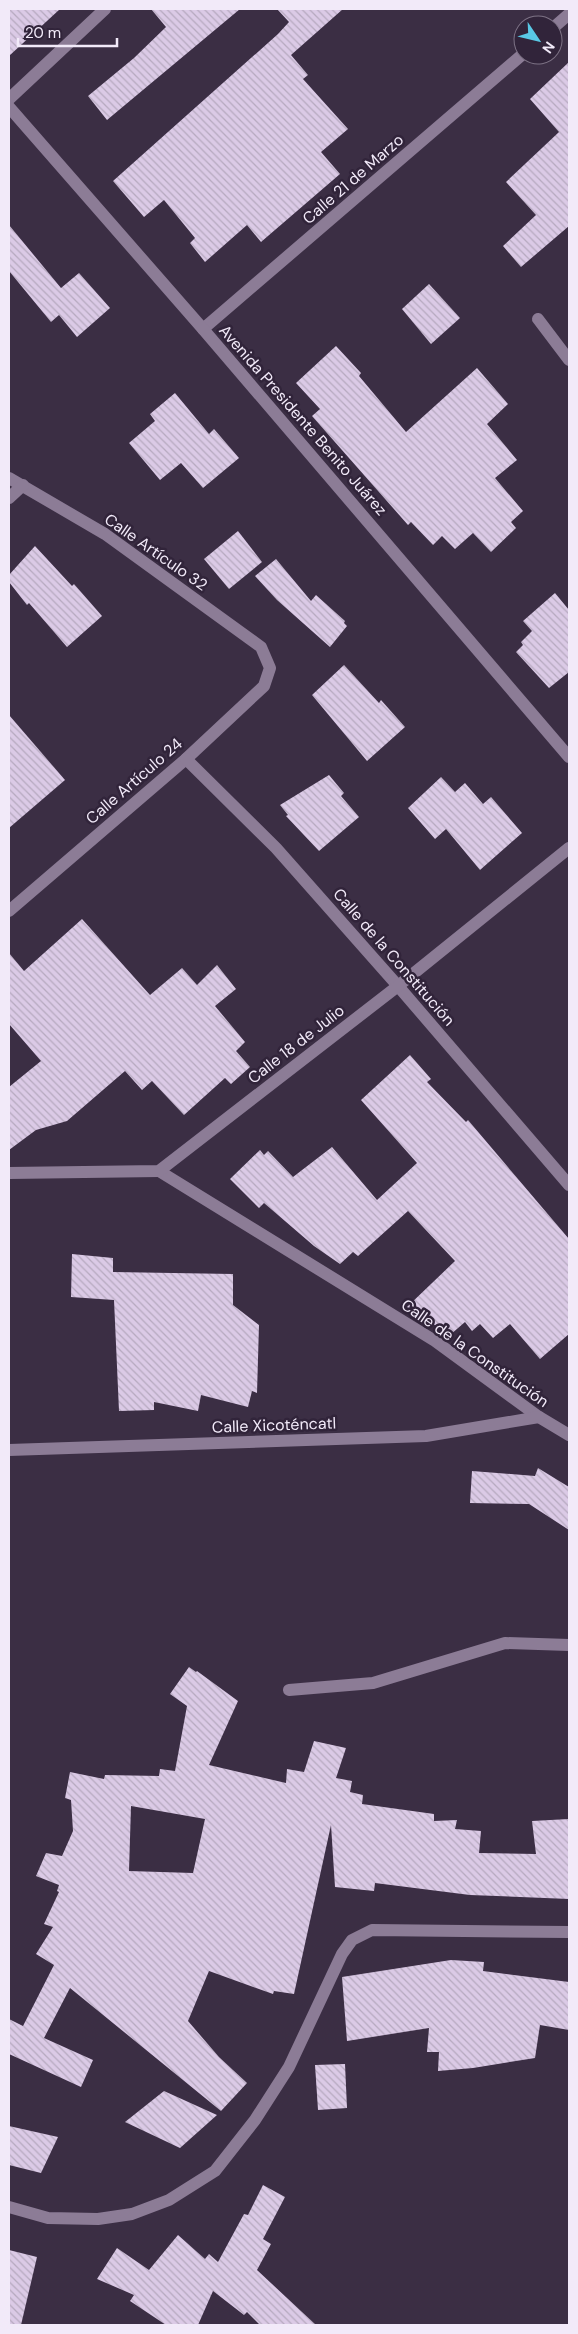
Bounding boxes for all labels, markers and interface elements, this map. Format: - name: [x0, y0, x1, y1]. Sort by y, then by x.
- scale bar: [18, 15, 116, 47]
- north arrow: [513, 15, 563, 65]
- text: 20 m: [25, 23, 61, 43]
- text: N: [538, 38, 559, 57]
- street label: Calle 21 de Marzo: [298, 129, 408, 229]
- street label: Avenida Presidente Benito Juárez: [214, 320, 392, 520]
- street label: Calle Artículo 32: [100, 509, 212, 595]
- street label: Calle Artículo 24: [81, 733, 187, 829]
- street label: Calle de la Constitución: [328, 884, 460, 1030]
- street label: Calle 18 de Julio: [243, 1000, 349, 1088]
- street label: Calle de la Constitución: [397, 1294, 553, 1412]
- street label: Calle Xicoténcatl: [212, 1412, 336, 1438]

